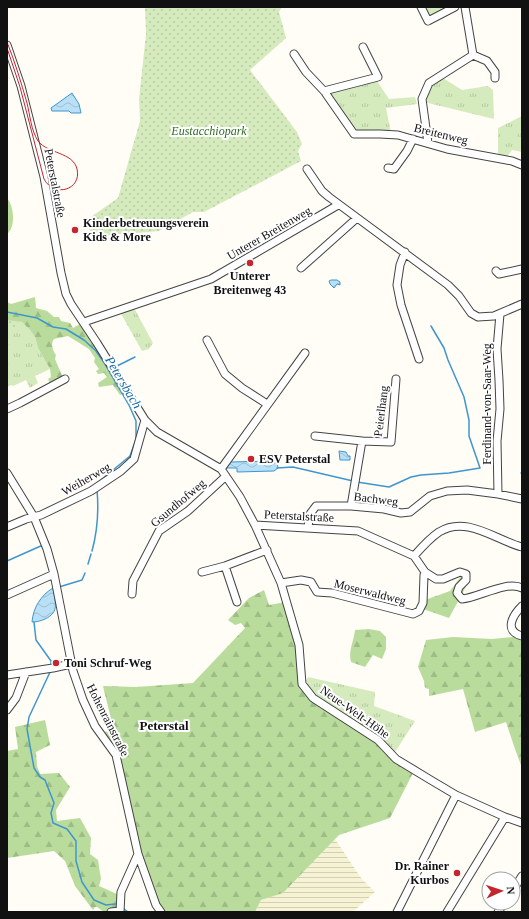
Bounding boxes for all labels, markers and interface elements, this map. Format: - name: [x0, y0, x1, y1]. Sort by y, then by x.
- street label: Breitenweg: [412, 121, 470, 147]
- park label: Eustacchiopark: [170, 124, 247, 138]
- street label: Peterstalstraße: [41, 147, 69, 219]
- street label: Unterer Breitenweg: [224, 203, 314, 263]
- place label: Kinderbetreuungsverein Kids & More: [83, 216, 209, 244]
- marker: Kinderbetreuungsverein Kids & More: [70, 225, 80, 235]
- marker: Unterer Breitenweg 43: [245, 258, 255, 268]
- place label: Unterer Breitenweg 43: [214, 269, 286, 297]
- street label: Ferdinand-von-Saar-Weg: [480, 343, 494, 465]
- water label: Petersbach: [102, 352, 145, 411]
- street label: Peierlhang: [371, 385, 391, 437]
- place label: ESV Peterstal: [259, 452, 331, 466]
- marker: ESV Peterstal: [246, 454, 256, 464]
- street label: Weiherweg: [59, 459, 113, 499]
- street label: Gsundhofweg: [148, 476, 208, 530]
- street label: Bachweg: [353, 489, 399, 509]
- street label: Peterstalstraße: [264, 507, 334, 525]
- street label: Moserwaldweg: [332, 576, 408, 608]
- place label: Toni Schruf-Weg: [64, 656, 151, 670]
- marker: Toni Schruf-Weg: [51, 658, 61, 668]
- street label: Hohenrainstraße: [84, 681, 132, 759]
- street label: Neue-Welt-Höhe: [318, 683, 392, 741]
- district label: Peterstal: [139, 718, 189, 733]
- place label: Dr. Rainer Kurbos: [395, 859, 450, 887]
- marker: Dr. Rainer Kurbos: [452, 868, 462, 878]
- north arrow: [481, 871, 521, 911]
- text: N: [505, 886, 517, 895]

